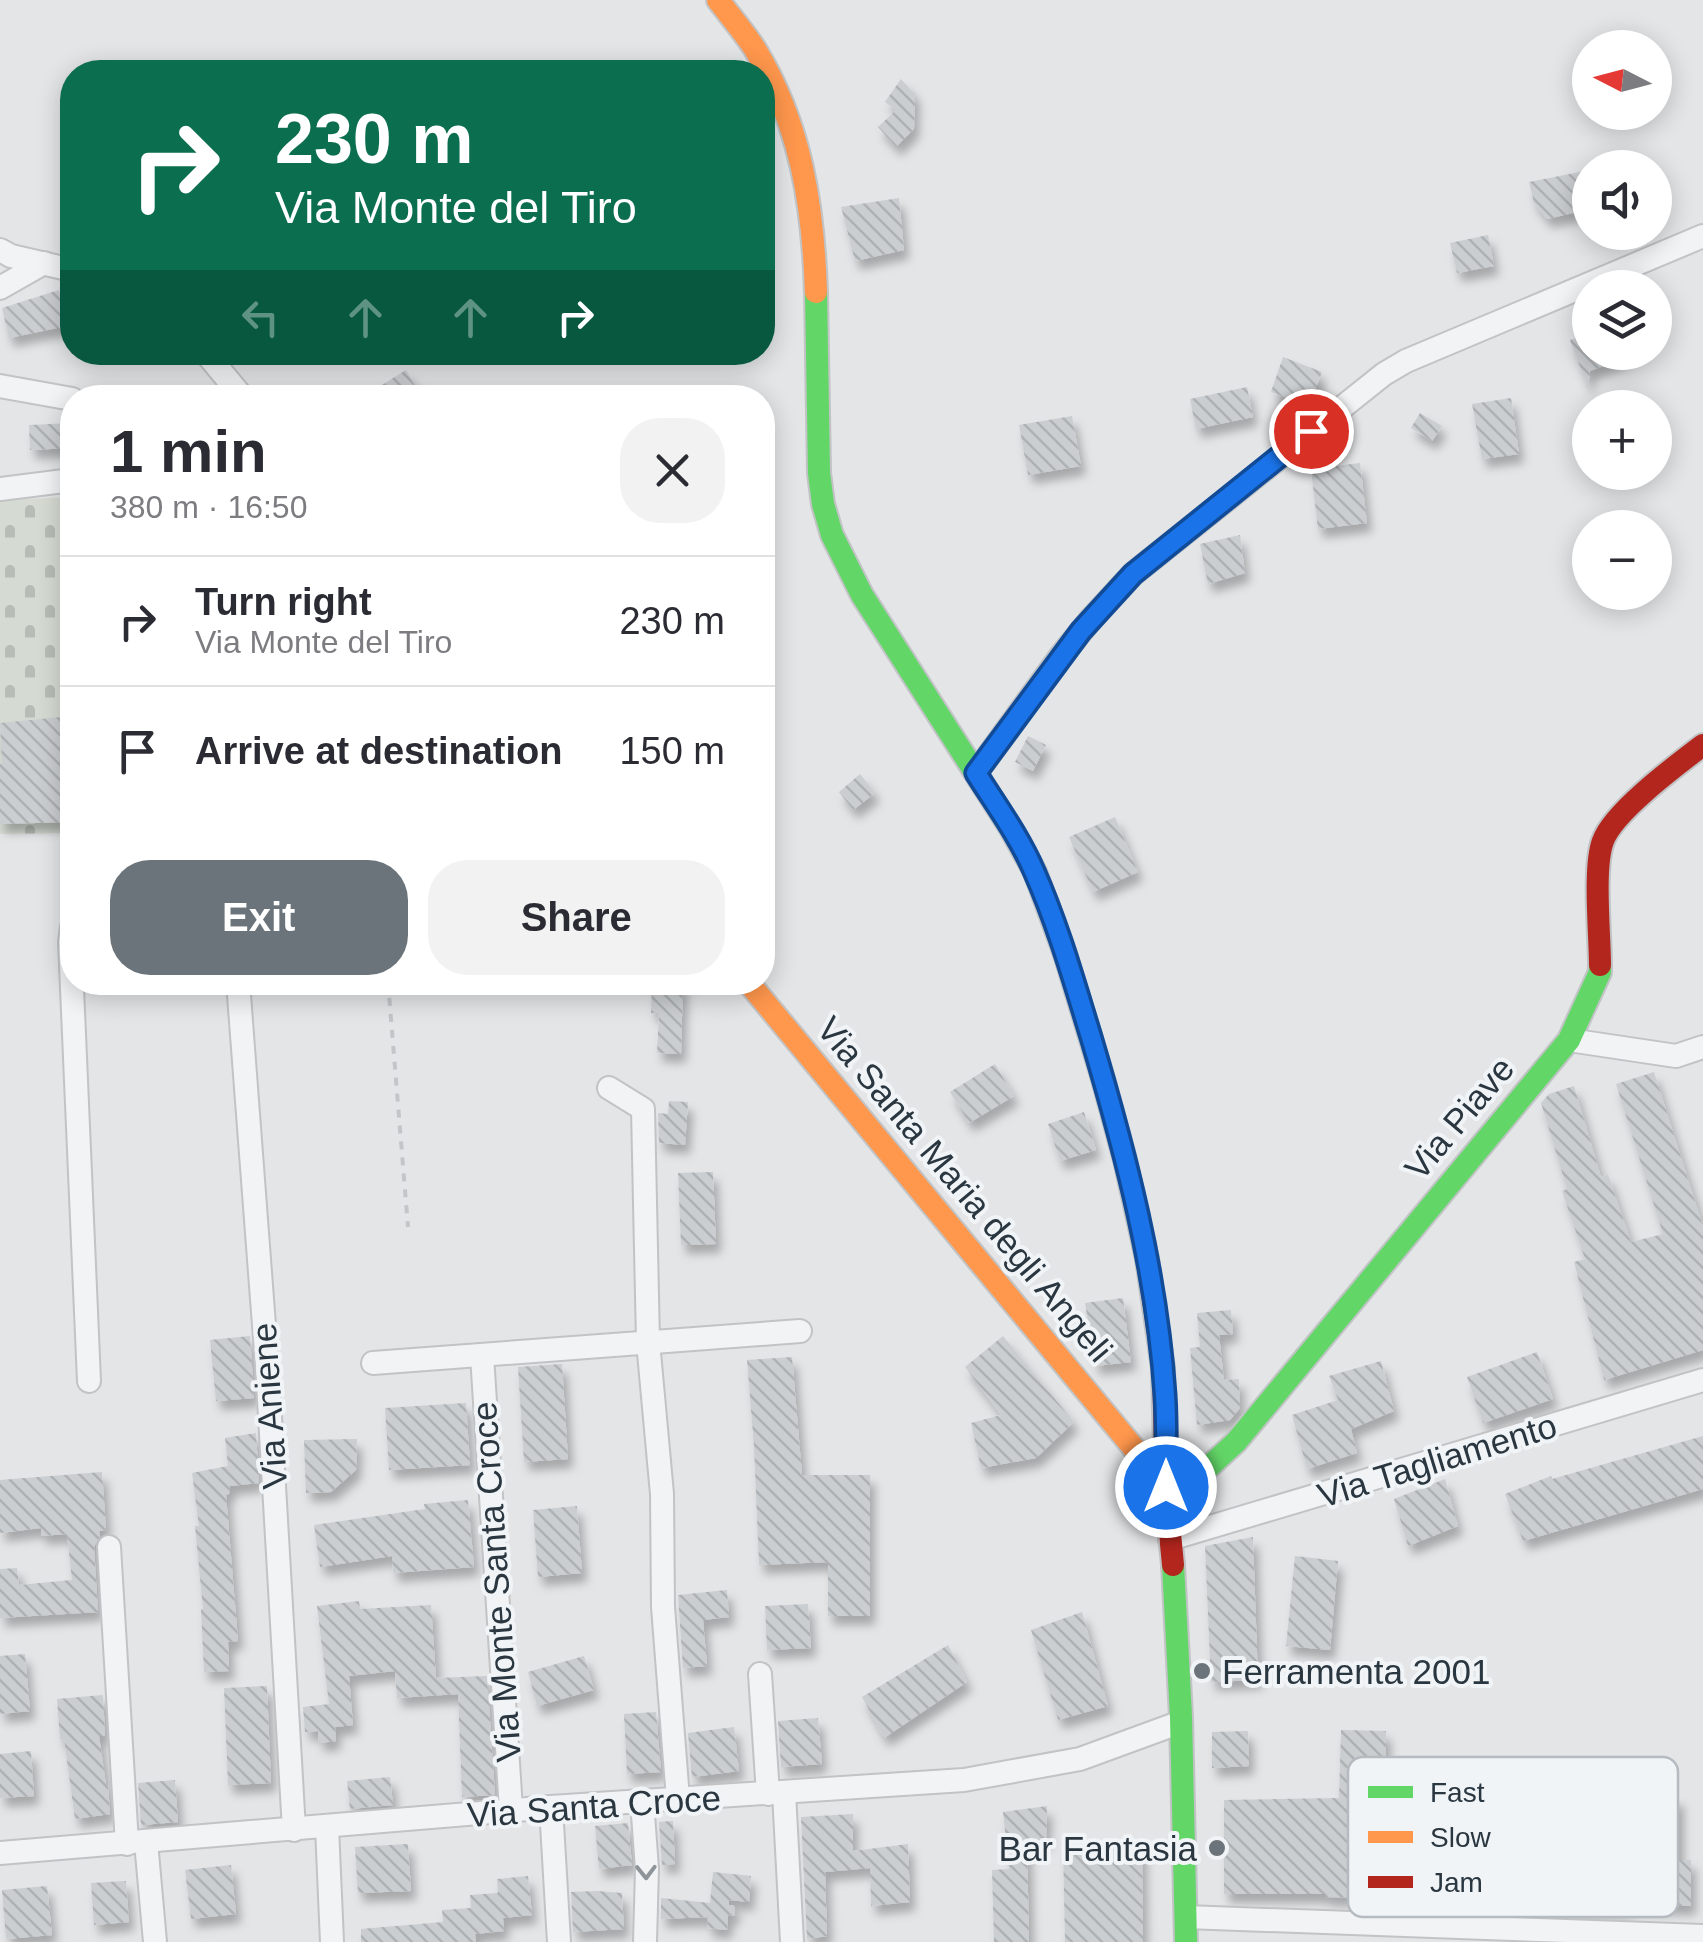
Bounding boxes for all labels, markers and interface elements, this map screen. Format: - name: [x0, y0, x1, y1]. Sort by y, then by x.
- north arrow: [1572, 30, 1672, 130]
- map controls: [1572, 30, 1672, 610]
- icon: right: [110, 100, 240, 230]
- text: 230 m: [275, 100, 473, 178]
- button: sound: [1572, 150, 1672, 250]
- text: Via Monte del Tiro: [275, 182, 637, 233]
- button: layers: [1572, 270, 1672, 370]
- icon: left: [233, 290, 288, 345]
- icon: ahead: [338, 290, 393, 345]
- icon: ahead: [443, 290, 498, 345]
- icon: right: [548, 290, 603, 345]
- pin: [1269, 389, 1354, 474]
- button: +: [1572, 390, 1672, 490]
- icon: arrive: [1284, 404, 1339, 459]
- text: 1 min: [110, 418, 267, 485]
- button: close: [620, 418, 725, 523]
- text: 380 m · 16:50: [110, 489, 307, 525]
- button: −: [1572, 510, 1672, 610]
- text: Turn right: [195, 581, 372, 623]
- icon: right: [110, 594, 165, 649]
- text: 230 m: [619, 600, 725, 642]
- text: Via Monte del Tiro: [195, 624, 452, 660]
- icon: arrive: [110, 724, 165, 779]
- text: Arrive at destination: [195, 730, 562, 772]
- text: 150 m: [619, 730, 725, 772]
- button: Exit: [110, 860, 408, 975]
- button: Share: [428, 860, 725, 975]
- street label: Via Santa Maria degli Angeli: [810, 1009, 1120, 1369]
- street label: Via Piave: [1397, 1049, 1521, 1187]
- street label: Via Aniene: [244, 1321, 294, 1491]
- street label: Via Monte Santa Croce: [464, 1400, 528, 1764]
- street label: Via Tagliamento: [1313, 1405, 1561, 1515]
- position arrow: [1114, 1435, 1218, 1539]
- place label: Ferramenta 2001: [1222, 1652, 1490, 1691]
- marker: Ferramenta 2001: [1191, 1660, 1213, 1682]
- legend: [1348, 1757, 1678, 1917]
- text: Fast: [1430, 1777, 1485, 1808]
- street label: Via Santa Croce: [466, 1778, 722, 1834]
- text: Slow: [1430, 1822, 1491, 1853]
- place label: Bar Fantasia: [999, 1829, 1198, 1868]
- marker: Bar Fantasia: [1206, 1837, 1228, 1859]
- one-way arrow: [635, 1864, 657, 1880]
- text: Jam: [1430, 1867, 1483, 1898]

